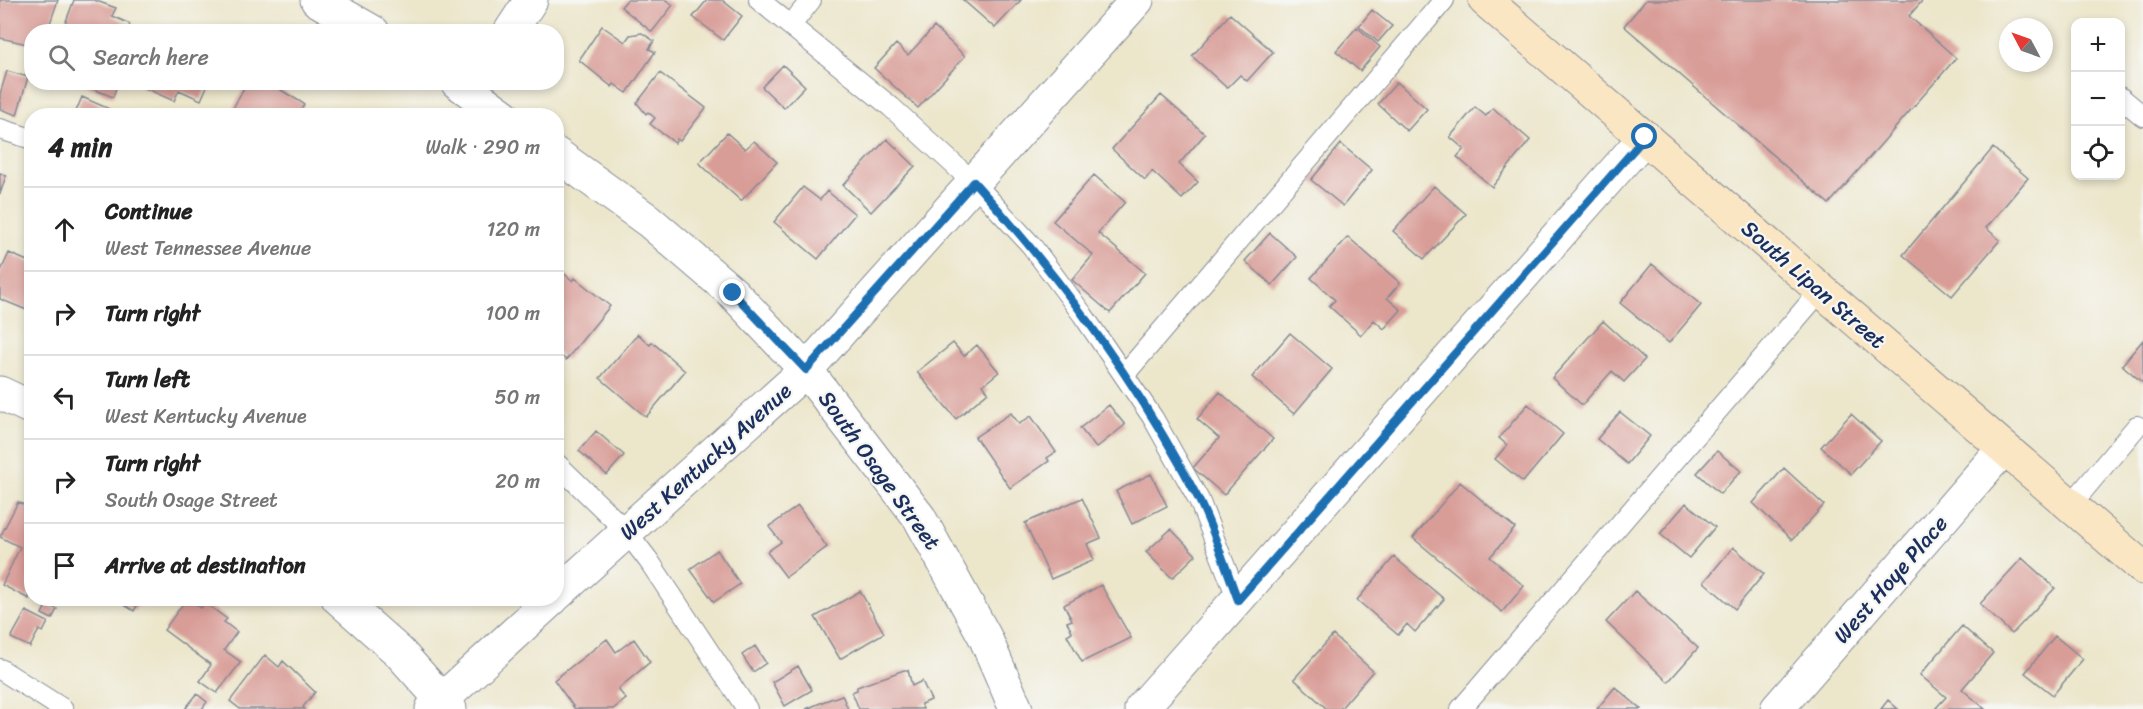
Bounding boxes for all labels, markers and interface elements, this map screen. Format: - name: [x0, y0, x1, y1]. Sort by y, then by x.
- north arrow: [1999, 18, 2053, 72]
- map controls: [2071, 18, 2125, 180]
- button: +: [2071, 18, 2125, 72]
- search box: [24, 24, 564, 90]
- text: Search here: [93, 38, 209, 77]
- icon: search: [45, 41, 78, 74]
- button: −: [2071, 72, 2125, 126]
- route start: [1631, 123, 1657, 149]
- text: 4 min: [48, 124, 112, 170]
- button: locate: [2071, 126, 2125, 180]
- text: Walk · 290 m: [425, 130, 540, 165]
- text: Continue: [105, 192, 193, 231]
- street label: South Lipan Street: [1732, 210, 1895, 359]
- text: 120 m: [487, 212, 540, 247]
- icon: ahead: [48, 213, 81, 246]
- text: West Tennessee Avenue: [105, 231, 311, 266]
- route end: [719, 279, 745, 305]
- text: Turn right: [105, 294, 200, 333]
- text: 100 m: [486, 296, 540, 331]
- icon: right: [48, 297, 81, 330]
- text: Turn left: [105, 360, 190, 399]
- street label: West Kentucky Avenue: [610, 372, 801, 550]
- text: 50 m: [495, 380, 540, 415]
- icon: left: [48, 381, 81, 414]
- street label: South Osage Street: [808, 382, 951, 559]
- text: West Kentucky Avenue: [105, 399, 307, 434]
- text: Turn right: [105, 444, 200, 483]
- text: 20 m: [495, 464, 540, 499]
- icon: right: [48, 465, 81, 498]
- text: South Osage Street: [105, 483, 278, 518]
- street label: West Hoye Place: [1823, 506, 1958, 653]
- text: Arrive at destination: [105, 546, 306, 585]
- icon: arrive: [48, 549, 81, 582]

